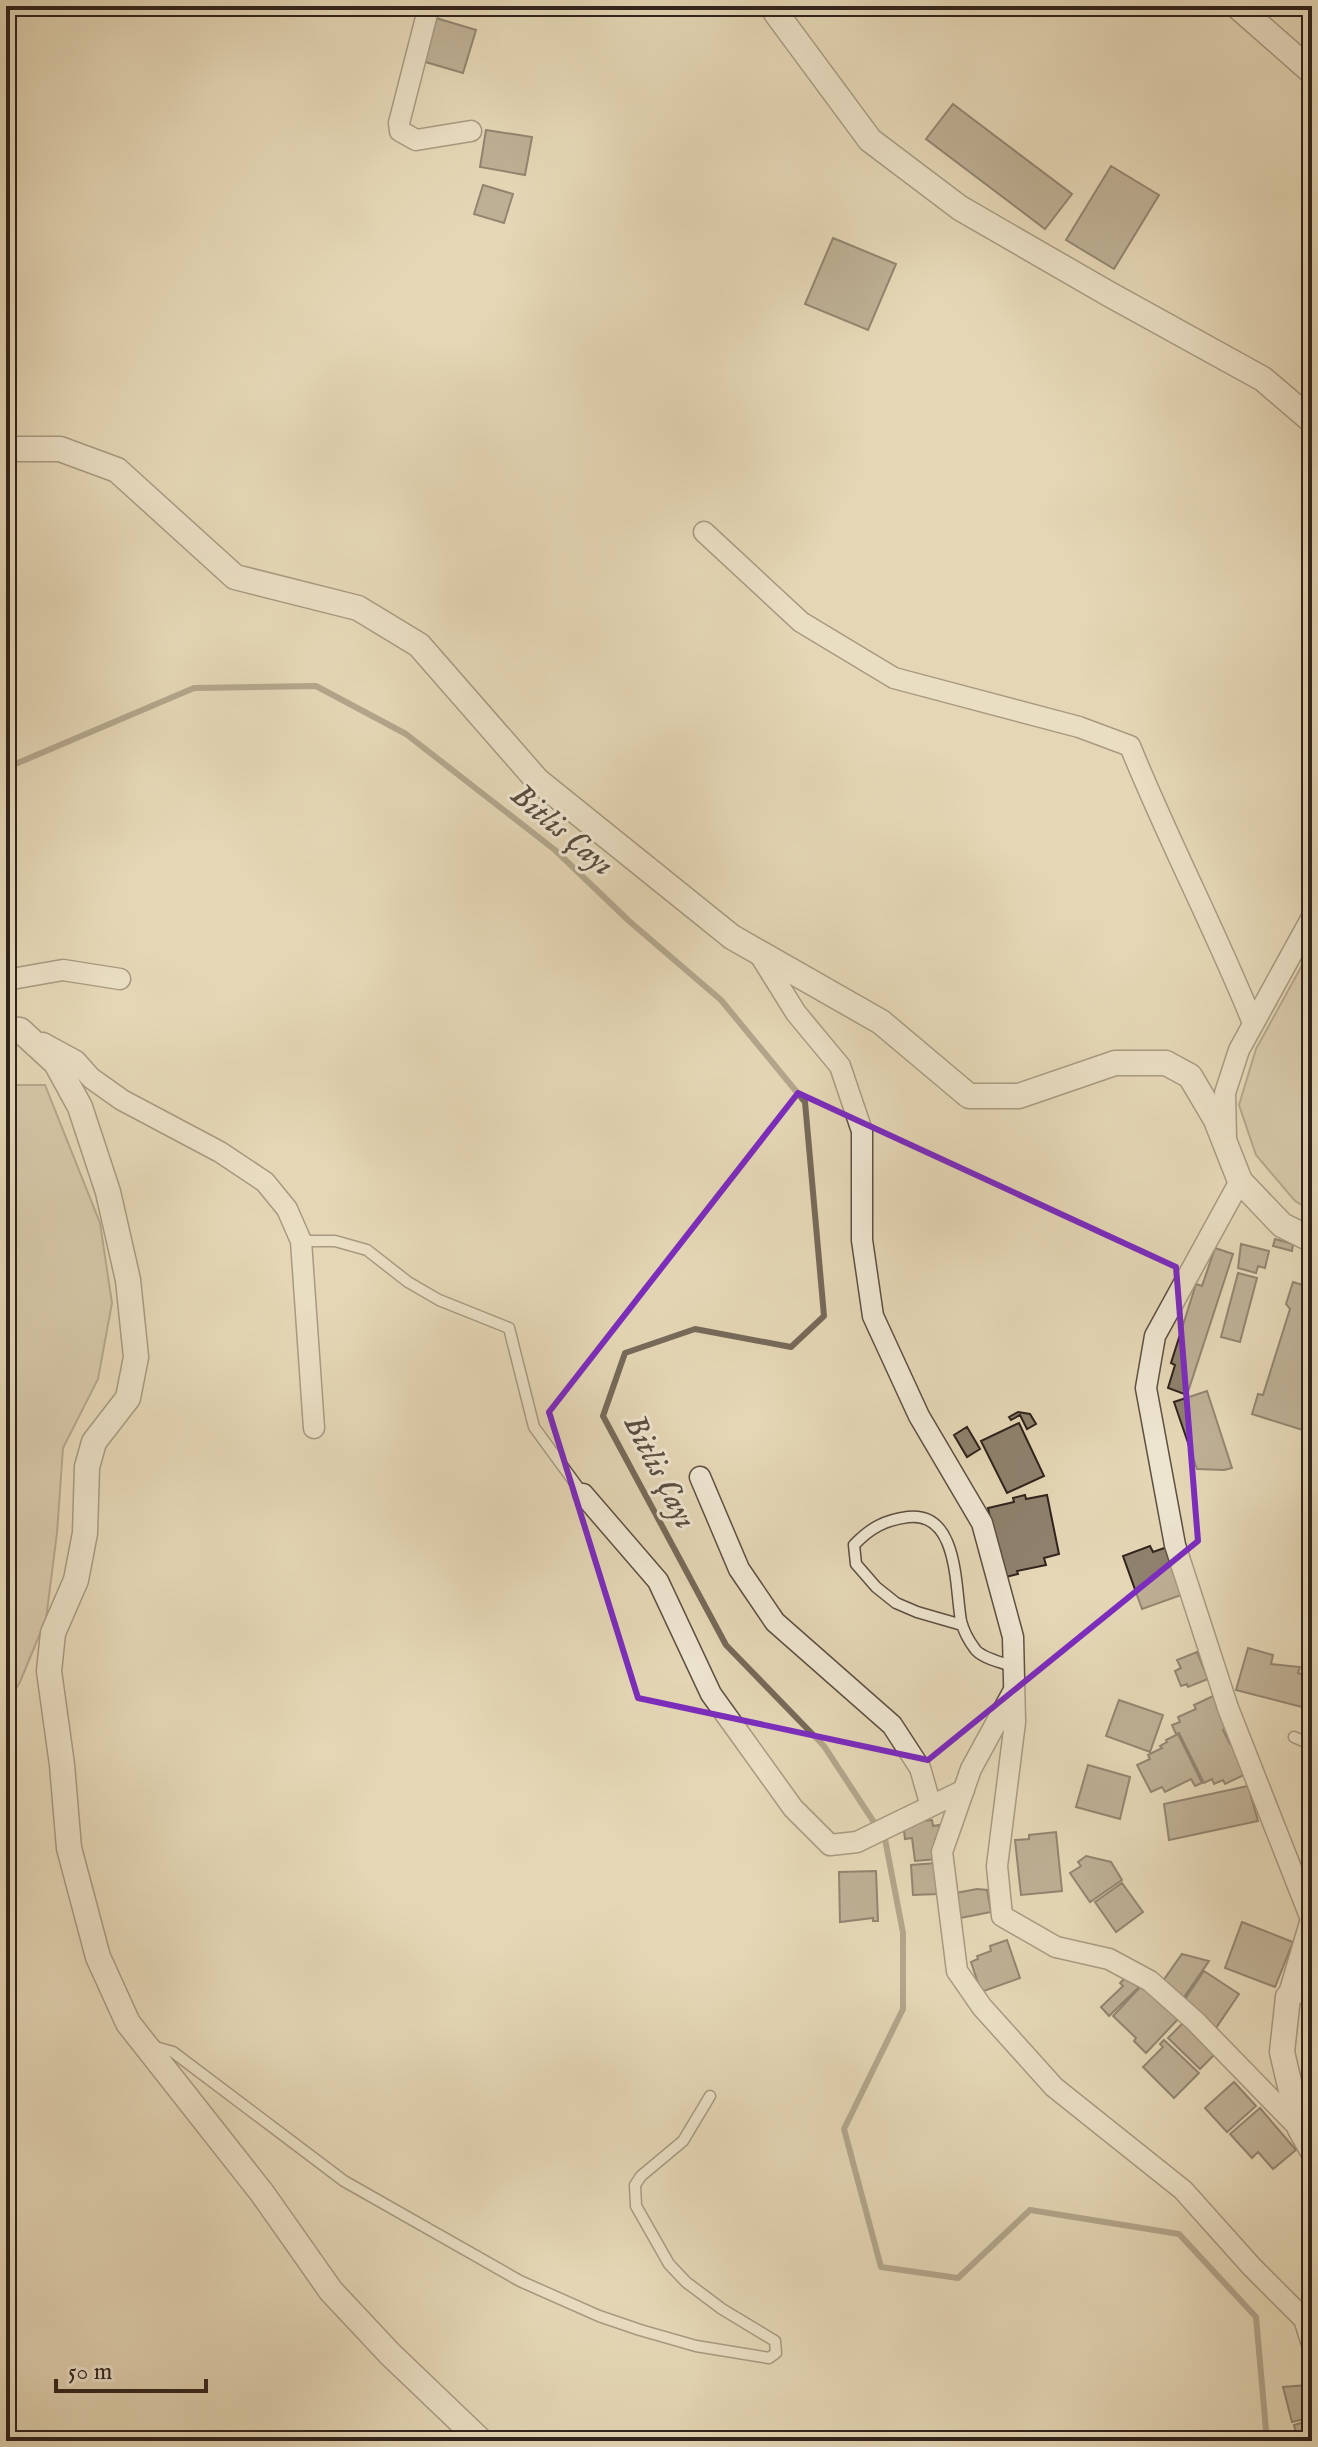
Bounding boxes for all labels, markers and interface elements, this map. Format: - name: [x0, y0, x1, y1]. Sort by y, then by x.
- water label: Bitlis Çayı: [501, 776, 622, 886]
- water label: Bitlis Çayı: [613, 1408, 705, 1536]
- scale bar: [56, 2343, 206, 2393]
- text: 50 m: [68, 2357, 112, 2388]

